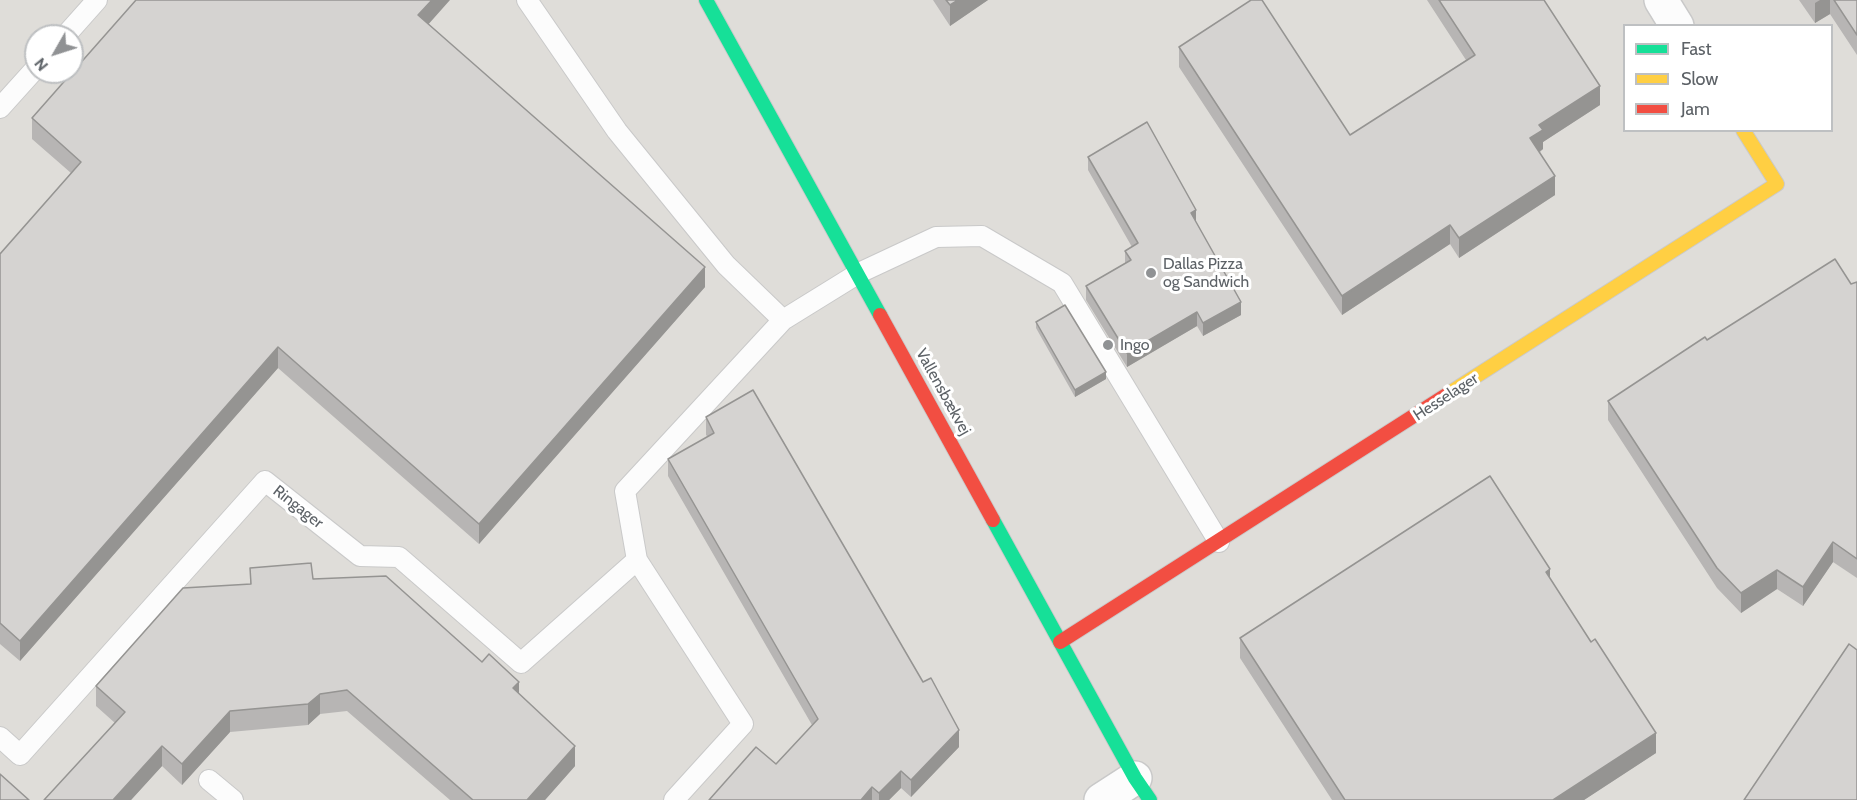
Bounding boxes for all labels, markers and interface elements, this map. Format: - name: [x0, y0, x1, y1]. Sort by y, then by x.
- north arrow: [24, 24, 84, 84]
- legend: [1623, 24, 1833, 132]
- text: Fast: [1681, 38, 1712, 60]
- text: N: [30, 54, 52, 75]
- text: Slow: [1681, 68, 1718, 90]
- text: Jam: [1681, 98, 1710, 120]
- place label: Dallas Pizza og Sandwich: [1163, 254, 1249, 292]
- marker: Dallas Pizza og Sandwich: [1144, 266, 1158, 280]
- place label: Ingo: [1120, 335, 1150, 355]
- marker: Ingo: [1101, 338, 1115, 352]
- street label: Vallensbækvej: [911, 345, 975, 439]
- street label: Hesselager: [1410, 369, 1482, 425]
- street label: Ringager: [269, 481, 327, 533]

